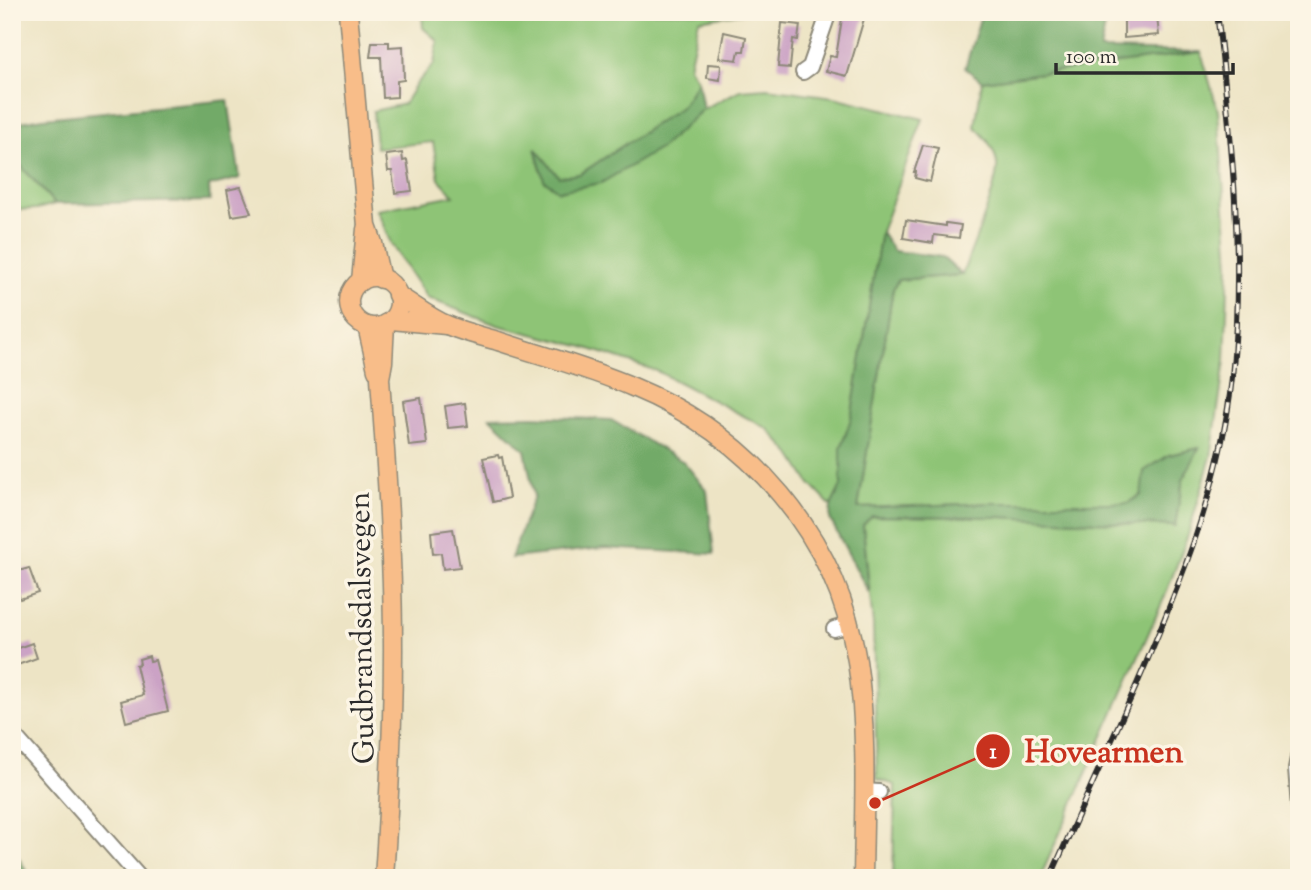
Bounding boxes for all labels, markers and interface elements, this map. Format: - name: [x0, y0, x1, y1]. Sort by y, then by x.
- scale bar: [1056, 32, 1232, 76]
- text: 100 m: [1066, 43, 1117, 73]
- street label: Gudbrandsdalsvegen: [340, 491, 387, 765]
- callout: Hovearmen: [975, 724, 1197, 777]
- text: Hovearmen: [1025, 731, 1184, 777]
- text: 1: [989, 738, 997, 768]

